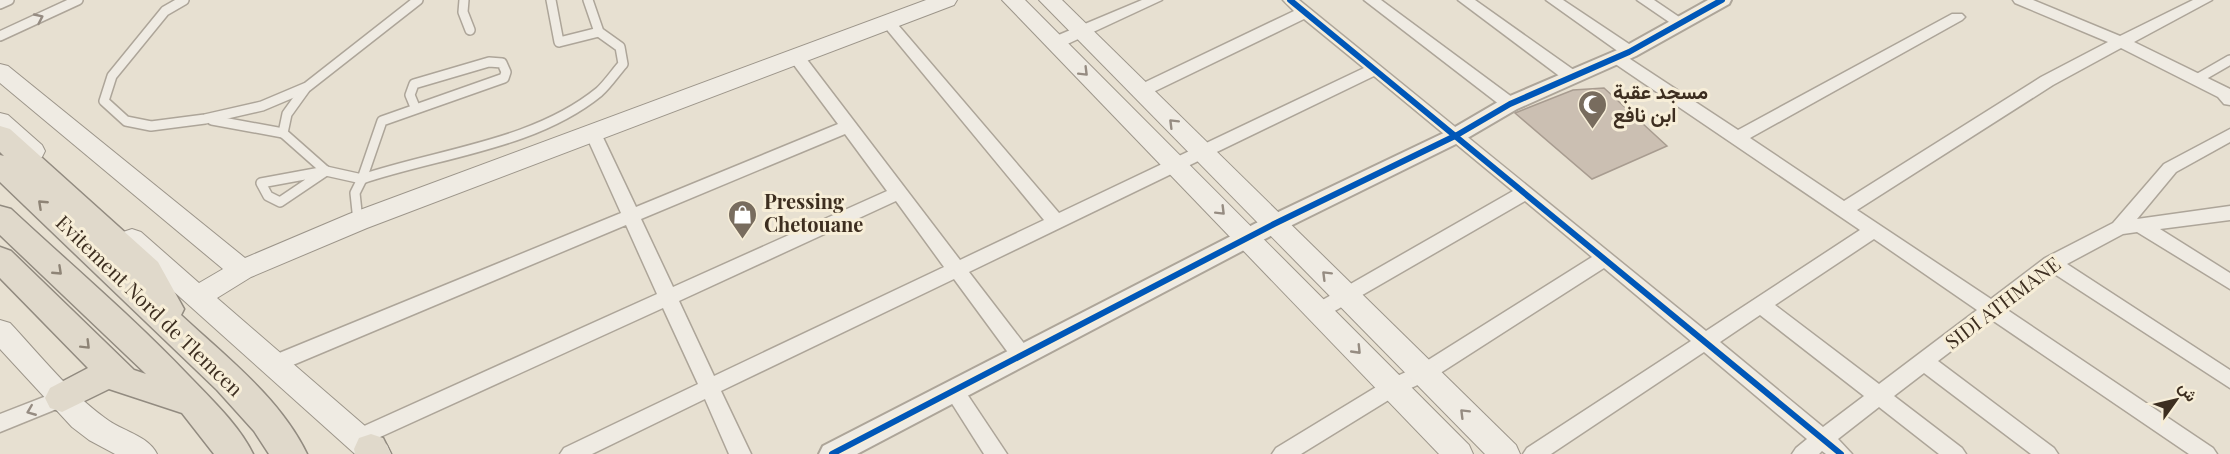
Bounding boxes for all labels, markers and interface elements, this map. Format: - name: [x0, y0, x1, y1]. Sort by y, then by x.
- one-way arrow: [32, 13, 43, 25]
- one-way arrow: [1076, 64, 1087, 75]
- place label: مسجد عقبة ابن نافع: [1613, 77, 1708, 129]
- mosque icon: مسجد عقبة ابن نافع: [1576, 88, 1608, 130]
- one-way arrow: [1169, 119, 1180, 130]
- place label: Pressing Chetouane: [764, 187, 863, 237]
- shop icon: Pressing Chetouane: [727, 198, 759, 240]
- one-way arrow: [38, 200, 49, 211]
- one-way arrow: [1213, 203, 1224, 214]
- street label: Evitement Nord de Tlemcen: [51, 208, 249, 402]
- street label: SIDI ATHMANE: [1939, 249, 2065, 354]
- one-way arrow: [51, 264, 62, 275]
- one-way arrow: [1322, 271, 1332, 282]
- one-way arrow: [79, 339, 90, 349]
- one-way arrow: [1350, 343, 1361, 353]
- north arrow: [2146, 370, 2206, 430]
- text: ش: [2175, 377, 2203, 405]
- one-way arrow: [27, 404, 38, 416]
- one-way arrow: [1460, 409, 1471, 419]

